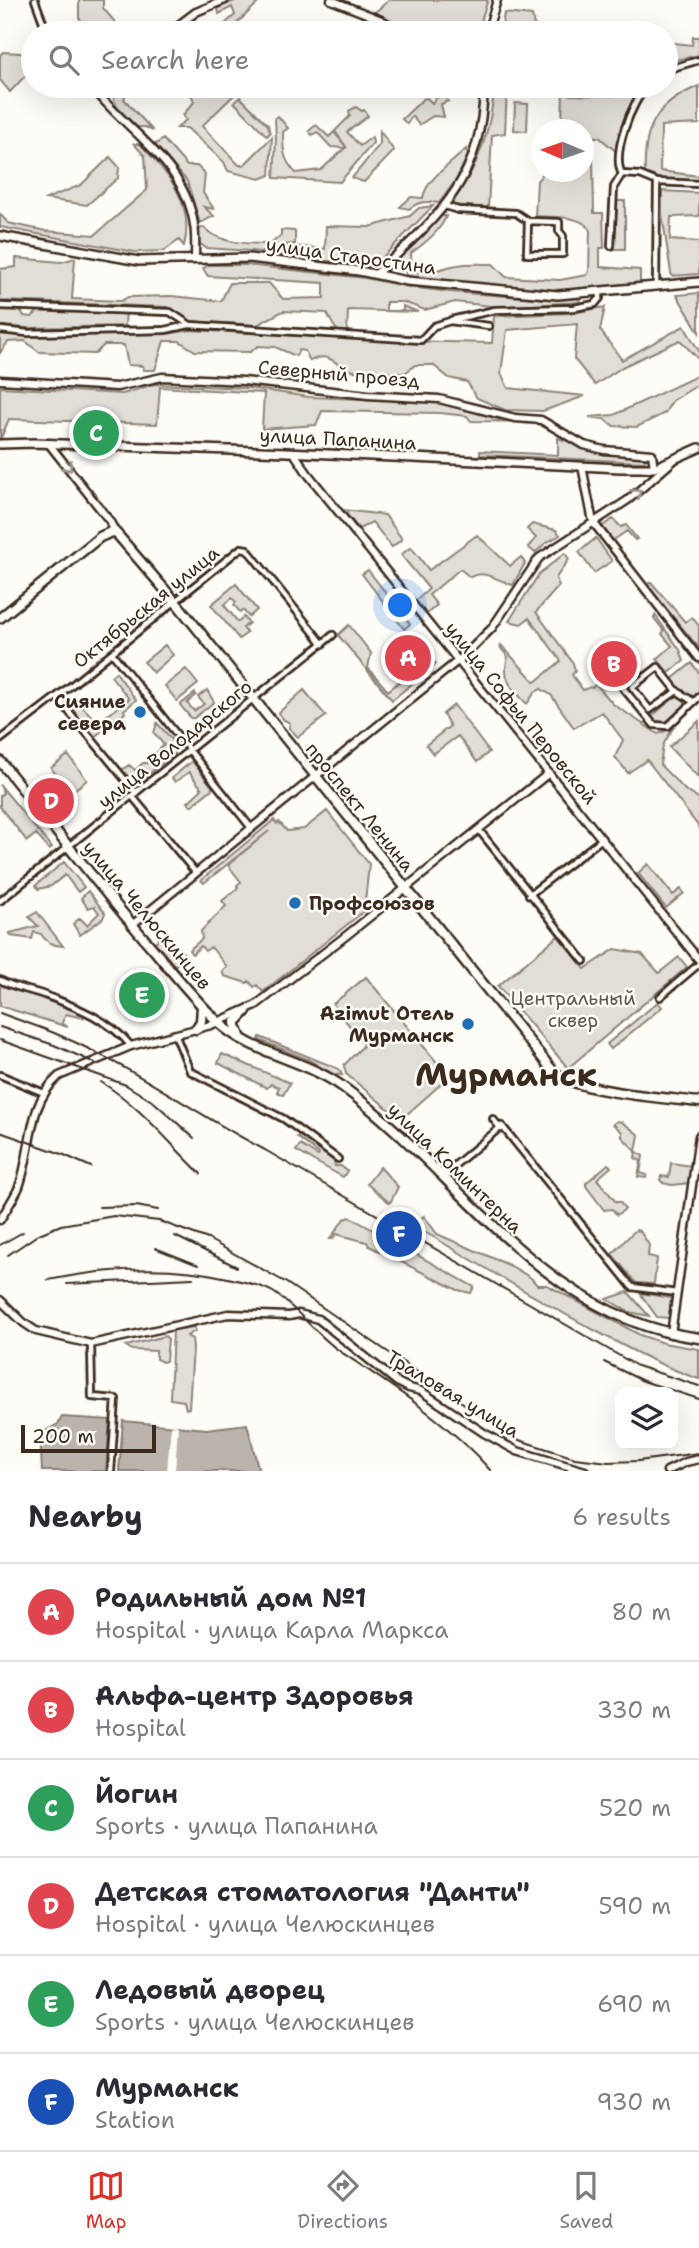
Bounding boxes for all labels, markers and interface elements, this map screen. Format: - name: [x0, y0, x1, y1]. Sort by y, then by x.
- search box: [21, 21, 678, 98]
- icon: search: [45, 41, 83, 79]
- text: Search here: [101, 42, 250, 77]
- north arrow: [531, 119, 594, 182]
- street label: улица Старостина: [265, 232, 438, 280]
- street label: Северный проезд: [257, 354, 421, 394]
- pin: C: [73, 407, 119, 459]
- street label: улица Папанина: [259, 422, 417, 456]
- one-way arrow: [59, 460, 72, 472]
- one-way arrow: [629, 489, 642, 502]
- street label: Октябрьская улица: [68, 540, 224, 674]
- your location: [383, 588, 417, 622]
- street label: улица Софьи Перовской: [439, 616, 603, 810]
- pin: A: [385, 632, 431, 684]
- pin: B: [591, 638, 637, 690]
- street label: улица Володарского: [93, 674, 257, 814]
- place label: Сияние севера: [54, 689, 126, 736]
- marker: Сияние севера: [132, 704, 148, 720]
- street label: проспект Ленина: [300, 737, 420, 877]
- pin: D: [28, 775, 74, 827]
- street label: улица Челюскинцев: [77, 835, 217, 995]
- place label: Профсоюзов: [309, 891, 435, 916]
- marker: Профсоюзов: [287, 895, 303, 911]
- pin: E: [119, 969, 165, 1021]
- park label: Центральный сквер: [510, 986, 636, 1033]
- place label: Azimut Отель Мурманск: [320, 1001, 454, 1048]
- marker: Azimut Отель Мурманск: [460, 1016, 476, 1032]
- district label: Мурманск: [415, 1052, 597, 1097]
- street label: улица Коминтерна: [382, 1097, 528, 1239]
- pin: F: [376, 1208, 422, 1260]
- street label: Траловая улица: [382, 1345, 524, 1444]
- map controls: [615, 1387, 678, 1450]
- button: layers: [615, 1387, 678, 1450]
- scale bar: [21, 1422, 156, 1454]
- text: 200 m: [32, 1424, 94, 1449]
- text: Nearby: [28, 1496, 143, 1537]
- text: 6 results: [572, 1502, 671, 1532]
- text: Родильный дом №1: [95, 1580, 367, 1615]
- text: A: [42, 1597, 60, 1627]
- text: 80 m: [612, 1597, 671, 1627]
- text: Hospital · улица Карла Маркса: [95, 1615, 449, 1645]
- text: Альфа-центр Здоровья: [95, 1678, 414, 1713]
- text: B: [44, 1695, 58, 1725]
- text: 330 m: [597, 1695, 671, 1725]
- text: Hospital: [95, 1713, 186, 1743]
- text: Йогин: [95, 1776, 178, 1811]
- text: C: [44, 1793, 58, 1823]
- text: 520 m: [599, 1793, 671, 1823]
- text: Sports · улица Папанина: [95, 1811, 378, 1841]
- text: Детская стоматология "Данти": [95, 1874, 530, 1909]
- text: D: [43, 1891, 59, 1921]
- text: 590 m: [598, 1891, 671, 1921]
- text: Hospital · улица Челюскинцев: [95, 1909, 435, 1939]
- text: Ледовый дворец: [95, 1972, 325, 2007]
- text: E: [43, 1989, 59, 2019]
- text: 690 m: [597, 1989, 671, 2019]
- text: Sports · улица Челюскинцев: [95, 2007, 415, 2037]
- text: Мурманск: [95, 2070, 239, 2105]
- text: F: [44, 2087, 58, 2117]
- text: 930 m: [597, 2087, 671, 2117]
- text: Station: [95, 2105, 175, 2135]
- tab: Map: [86, 2167, 126, 2234]
- tab: Directions: [298, 2167, 388, 2234]
- tab: Saved: [559, 2167, 613, 2234]

